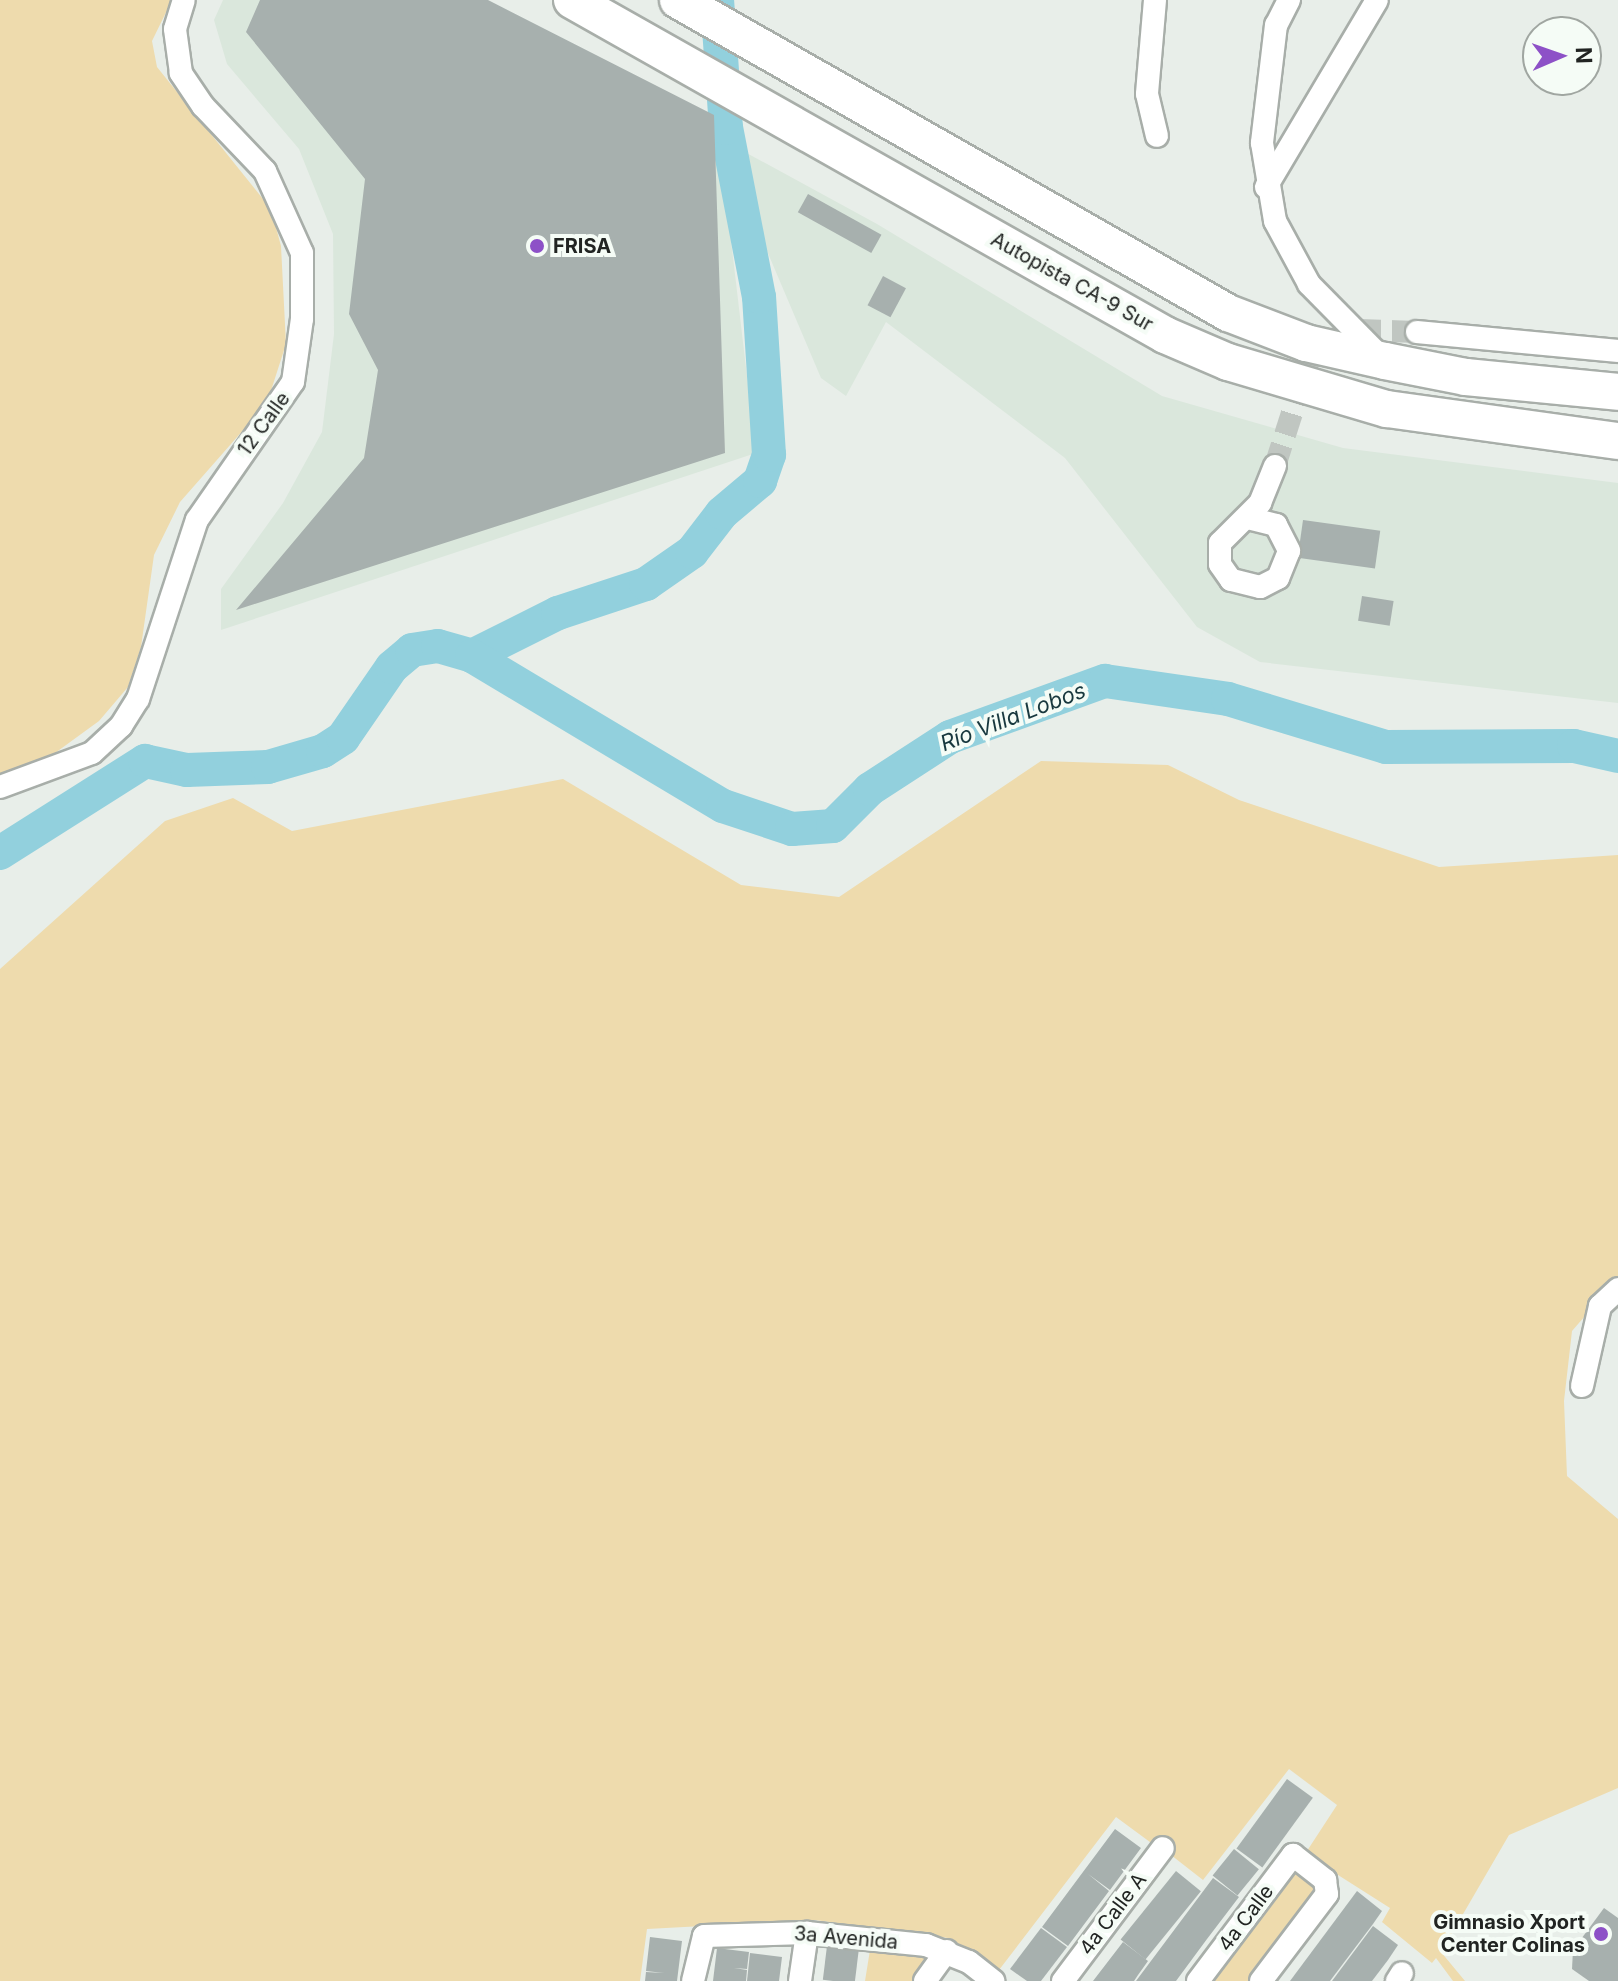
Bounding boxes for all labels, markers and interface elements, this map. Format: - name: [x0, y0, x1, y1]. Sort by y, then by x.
- north arrow: [1522, 16, 1602, 96]
- text: N: [1571, 46, 1597, 64]
- street label: Autopista CA-9 Sur: [987, 227, 1157, 337]
- place label: FRISA: [553, 234, 611, 258]
- marker: FRISA: [528, 237, 546, 255]
- street label: 12 Calle: [233, 387, 295, 461]
- water label: Río Villa Lobos: [937, 677, 1089, 757]
- street label: 4a Calle A: [1074, 1868, 1152, 1960]
- street label: 4a Calle: [1213, 1880, 1279, 1956]
- place label: Gimnasio Xport Center Colinas: [1433, 1910, 1585, 1957]
- street label: 3a Avenida: [793, 1922, 899, 1954]
- marker: Gimnasio Xport Center Colinas: [1592, 1925, 1610, 1943]

